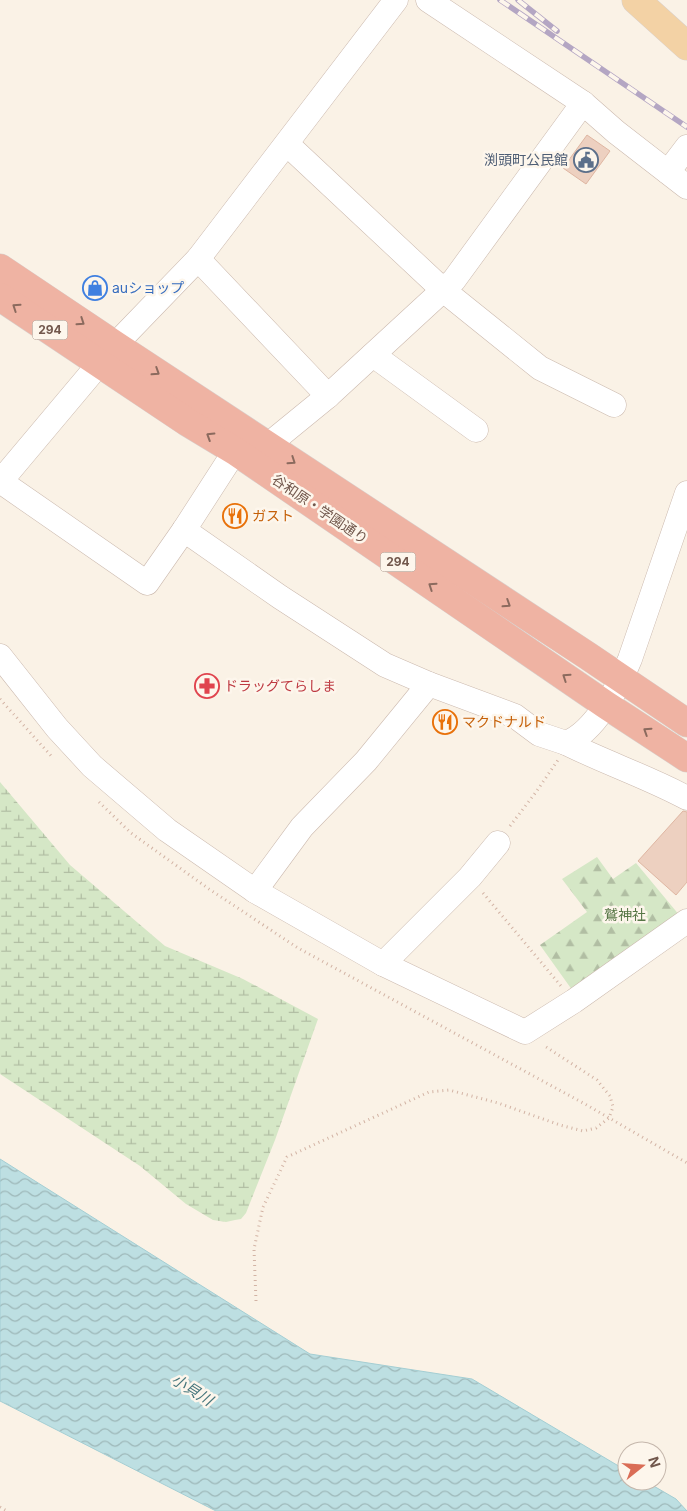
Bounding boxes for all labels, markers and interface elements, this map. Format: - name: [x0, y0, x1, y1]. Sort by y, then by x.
- public building icon: 渕頭町公民館: [573, 147, 599, 173]
- place label: 渕頭町公民館: [484, 151, 568, 168]
- shop icon: auショップ: [82, 275, 108, 301]
- place label: auショップ: [112, 279, 184, 296]
- one-way arrow: [12, 304, 22, 313]
- one-way arrow: [75, 316, 84, 325]
- road number: 294: [32, 320, 68, 340]
- one-way arrow: [150, 366, 160, 375]
- one-way arrow: [207, 433, 216, 442]
- one-way arrow: [286, 455, 295, 465]
- street label: 谷和原・学園通り: [269, 470, 371, 547]
- restaurant icon: ガスト: [222, 503, 248, 529]
- place label: ガスト: [252, 507, 294, 524]
- road number: 294: [380, 552, 416, 572]
- one-way arrow: [428, 582, 437, 592]
- one-way arrow: [502, 597, 511, 607]
- pharmacy icon: ドラッグてらしま: [194, 673, 220, 699]
- one-way arrow: [562, 674, 572, 683]
- place label: ドラッグてらしま: [224, 677, 336, 694]
- restaurant icon: マクドナルド: [432, 709, 458, 735]
- place label: マクドナルド: [462, 713, 546, 730]
- one-way arrow: [643, 728, 652, 737]
- park label: 鷲神社: [604, 906, 646, 923]
- water label: 小貝川: [168, 1370, 218, 1411]
- north arrow: [617, 1441, 667, 1491]
- text: N: [645, 1454, 665, 1470]

